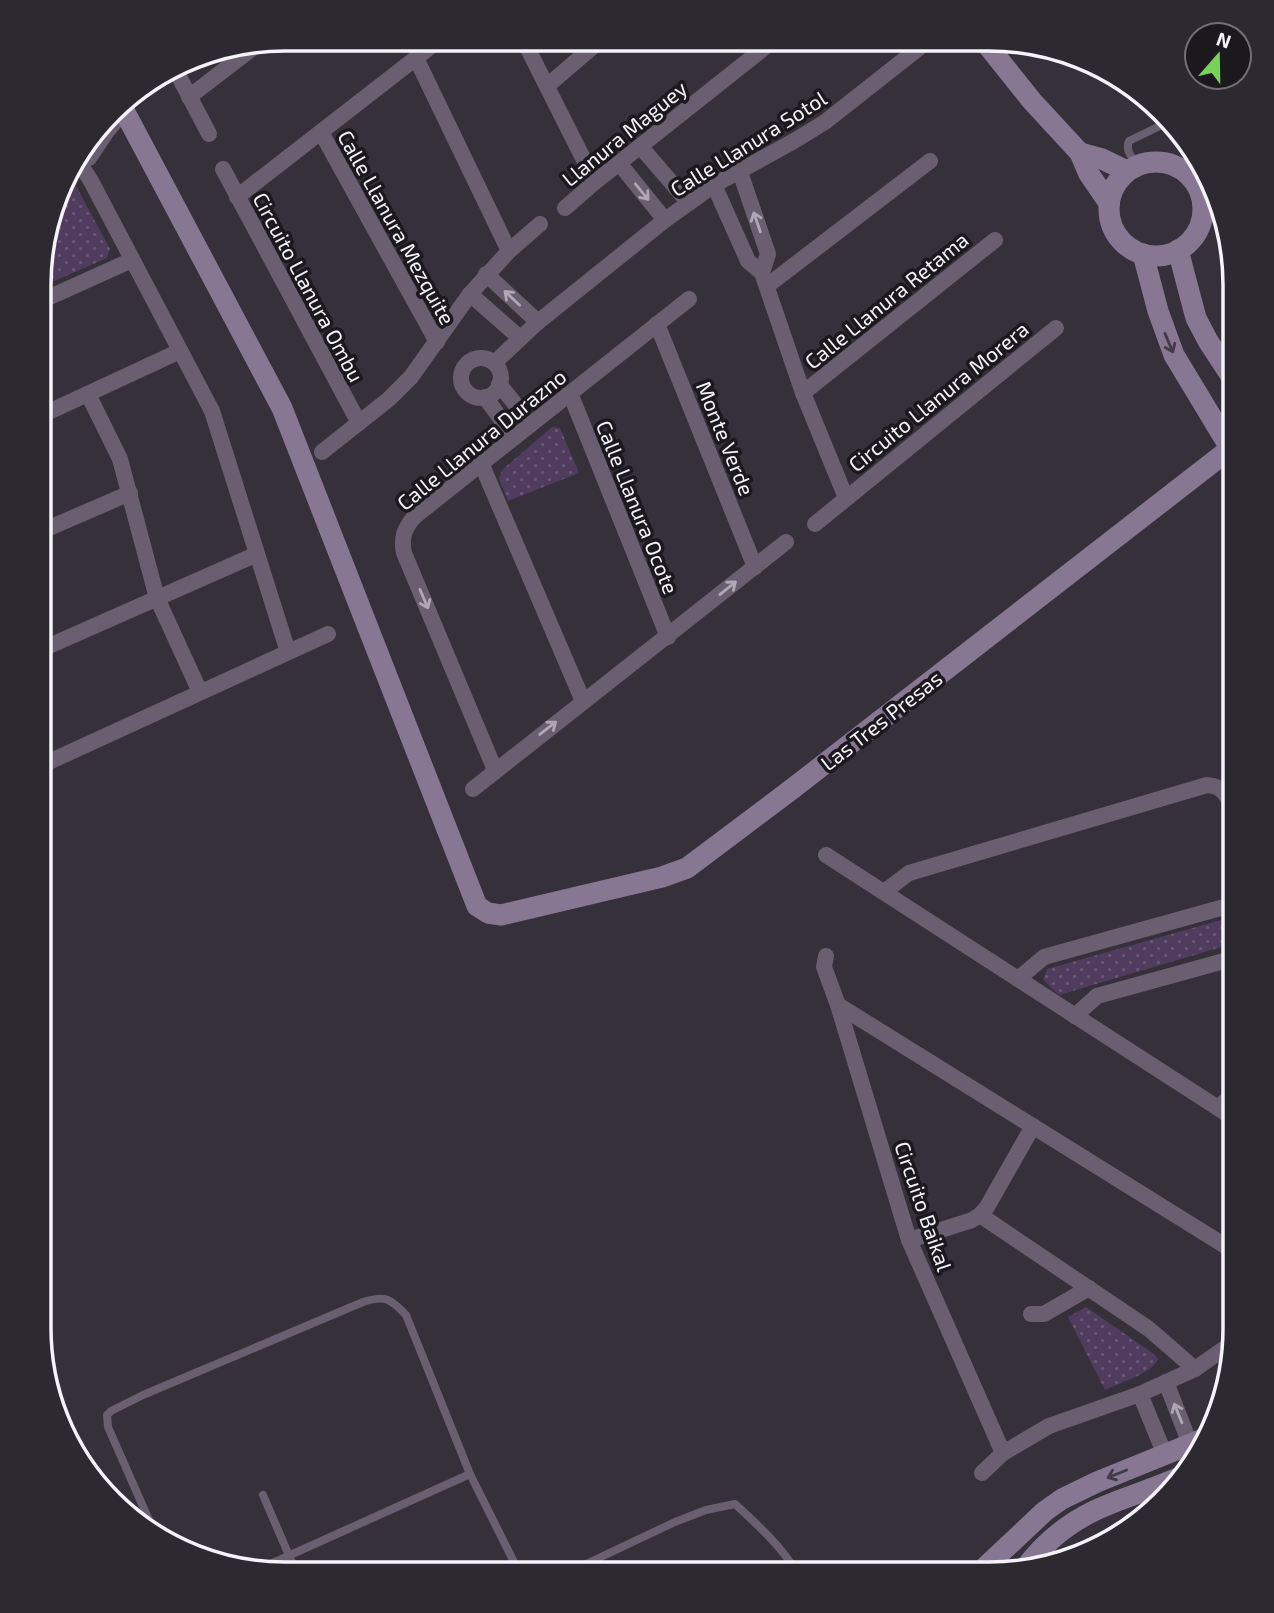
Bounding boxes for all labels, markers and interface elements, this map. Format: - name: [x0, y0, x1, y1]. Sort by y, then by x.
- north arrow: [1183, 21, 1253, 91]
- text: N: [1214, 26, 1234, 53]
- street label: Llanura Maguey: [557, 75, 691, 191]
- street label: Calle Llanura Sotol: [665, 85, 831, 201]
- street label: Calle Llanura Mezquite: [333, 126, 461, 328]
- one-way arrow: [634, 182, 650, 200]
- street label: Circuito Llanura Ombu: [248, 188, 370, 386]
- one-way arrow: [750, 211, 762, 233]
- street label: Calle Llanura Retama: [799, 226, 973, 374]
- one-way arrow: [504, 290, 521, 307]
- street label: Circuito Llanura Morera: [843, 316, 1033, 476]
- one-way arrow: [1164, 332, 1177, 353]
- street label: Calle Llanura Durazno: [392, 363, 570, 515]
- street label: Monte Verde: [692, 377, 760, 499]
- street label: Calle Llanura Ocote: [592, 417, 684, 597]
- one-way arrow: [718, 581, 737, 596]
- one-way arrow: [418, 588, 431, 610]
- street label: Las Tres Presas: [815, 665, 947, 775]
- one-way arrow: [539, 721, 557, 736]
- street label: Circuito Baikal: [890, 1138, 958, 1275]
- one-way arrow: [1170, 1403, 1183, 1425]
- one-way arrow: [1106, 1468, 1128, 1481]

